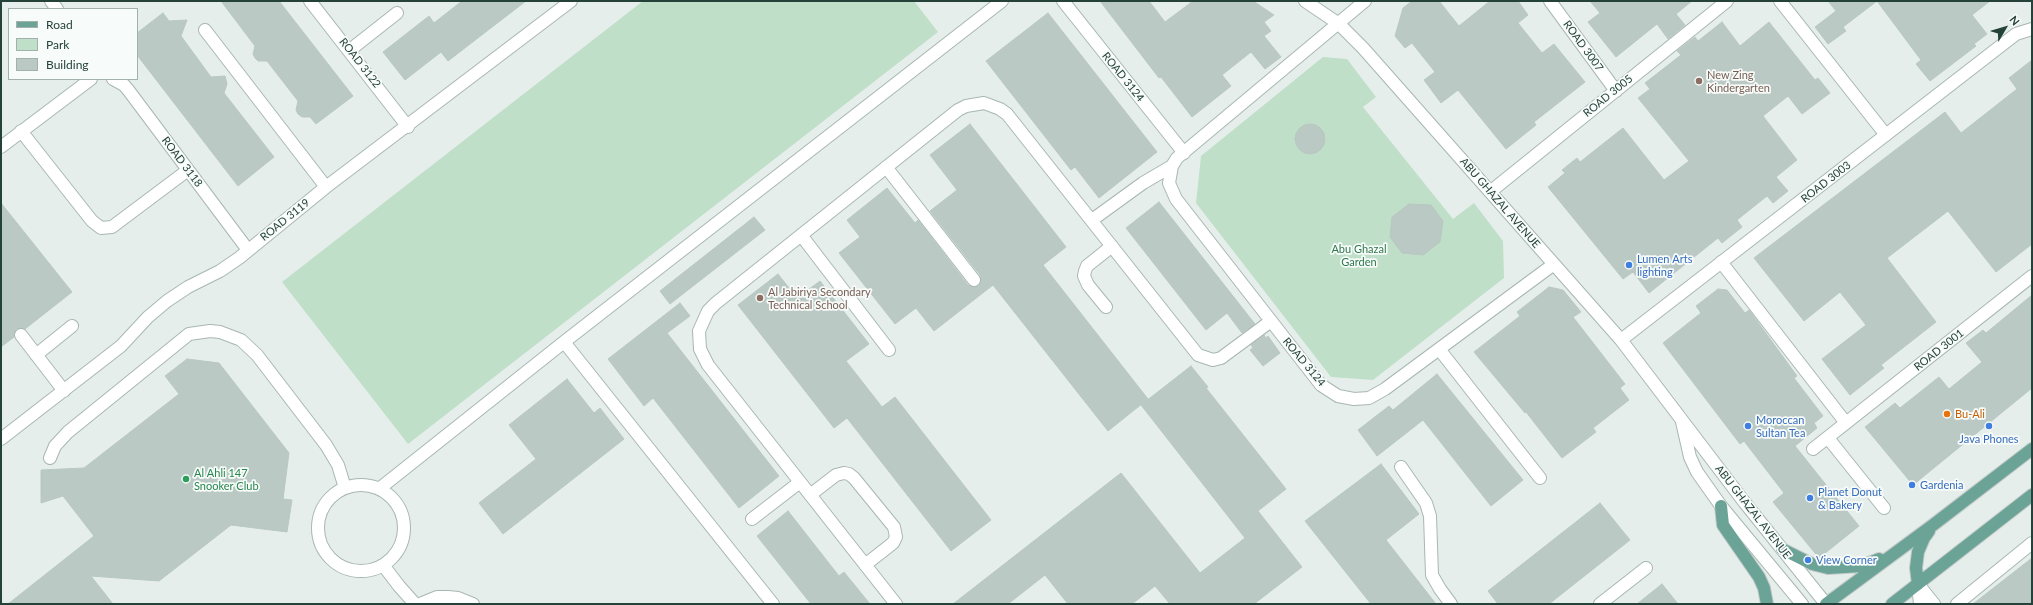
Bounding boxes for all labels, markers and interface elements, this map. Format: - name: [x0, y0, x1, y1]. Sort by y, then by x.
- legend: [8, 8, 138, 80]
- north arrow: [1985, 8, 2025, 48]
- text: N: [2007, 13, 2023, 28]
- text: Road: [46, 17, 73, 32]
- street label: ROAD 3007: [1560, 18, 1606, 74]
- street label: ROAD 3122: [336, 35, 384, 91]
- text: Park: [46, 37, 69, 52]
- street label: ROAD 3124: [1099, 50, 1147, 104]
- text: Building: [46, 57, 89, 72]
- place label: New Zing Kindergarten: [1707, 68, 1770, 94]
- street label: ROAD 3005: [1581, 72, 1635, 120]
- marker: New Zing Kindergarten: [1694, 76, 1704, 86]
- street label: ROAD 3118: [159, 134, 205, 190]
- street label: ABU GHAZAL AVENUE: [1457, 155, 1543, 251]
- street label: ROAD 3003: [1798, 158, 1854, 206]
- street label: ROAD 3119: [258, 196, 312, 244]
- park label: Abu Ghazal Garden: [1331, 242, 1387, 268]
- place label: Lumen Arts lighting: [1637, 252, 1692, 278]
- marker: Lumen Arts lighting: [1624, 260, 1634, 270]
- place label: Al Jabiriya Secondary Technical School: [768, 285, 871, 311]
- marker: Al Jabiriya Secondary Technical School: [755, 293, 765, 303]
- street label: ROAD 3001: [1911, 326, 1967, 374]
- street label: ROAD 3124: [1280, 335, 1328, 389]
- place label: Bu-Ali: [1955, 407, 1985, 421]
- marker: Bu-Ali: [1942, 409, 1952, 419]
- place label: Moroccan Sultan Tea: [1756, 413, 1805, 439]
- marker: Moroccan Sultan Tea: [1743, 421, 1753, 431]
- marker: Java Phones: [1984, 421, 1994, 431]
- place label: Java Phones: [1959, 432, 2019, 446]
- street label: ABU GHAZAL AVENUE: [1712, 462, 1794, 562]
- place label: Al Ahli 147 Snooker Club: [194, 466, 259, 492]
- marker: Al Ahli 147 Snooker Club: [181, 474, 191, 484]
- place label: Gardenia: [1920, 478, 1963, 492]
- marker: Gardenia: [1907, 480, 1917, 490]
- place label: Planet Donut & Bakery: [1818, 485, 1882, 511]
- marker: Planet Donut & Bakery: [1805, 493, 1815, 503]
- place label: View Corner: [1816, 553, 1877, 567]
- marker: View Corner: [1803, 555, 1813, 565]

